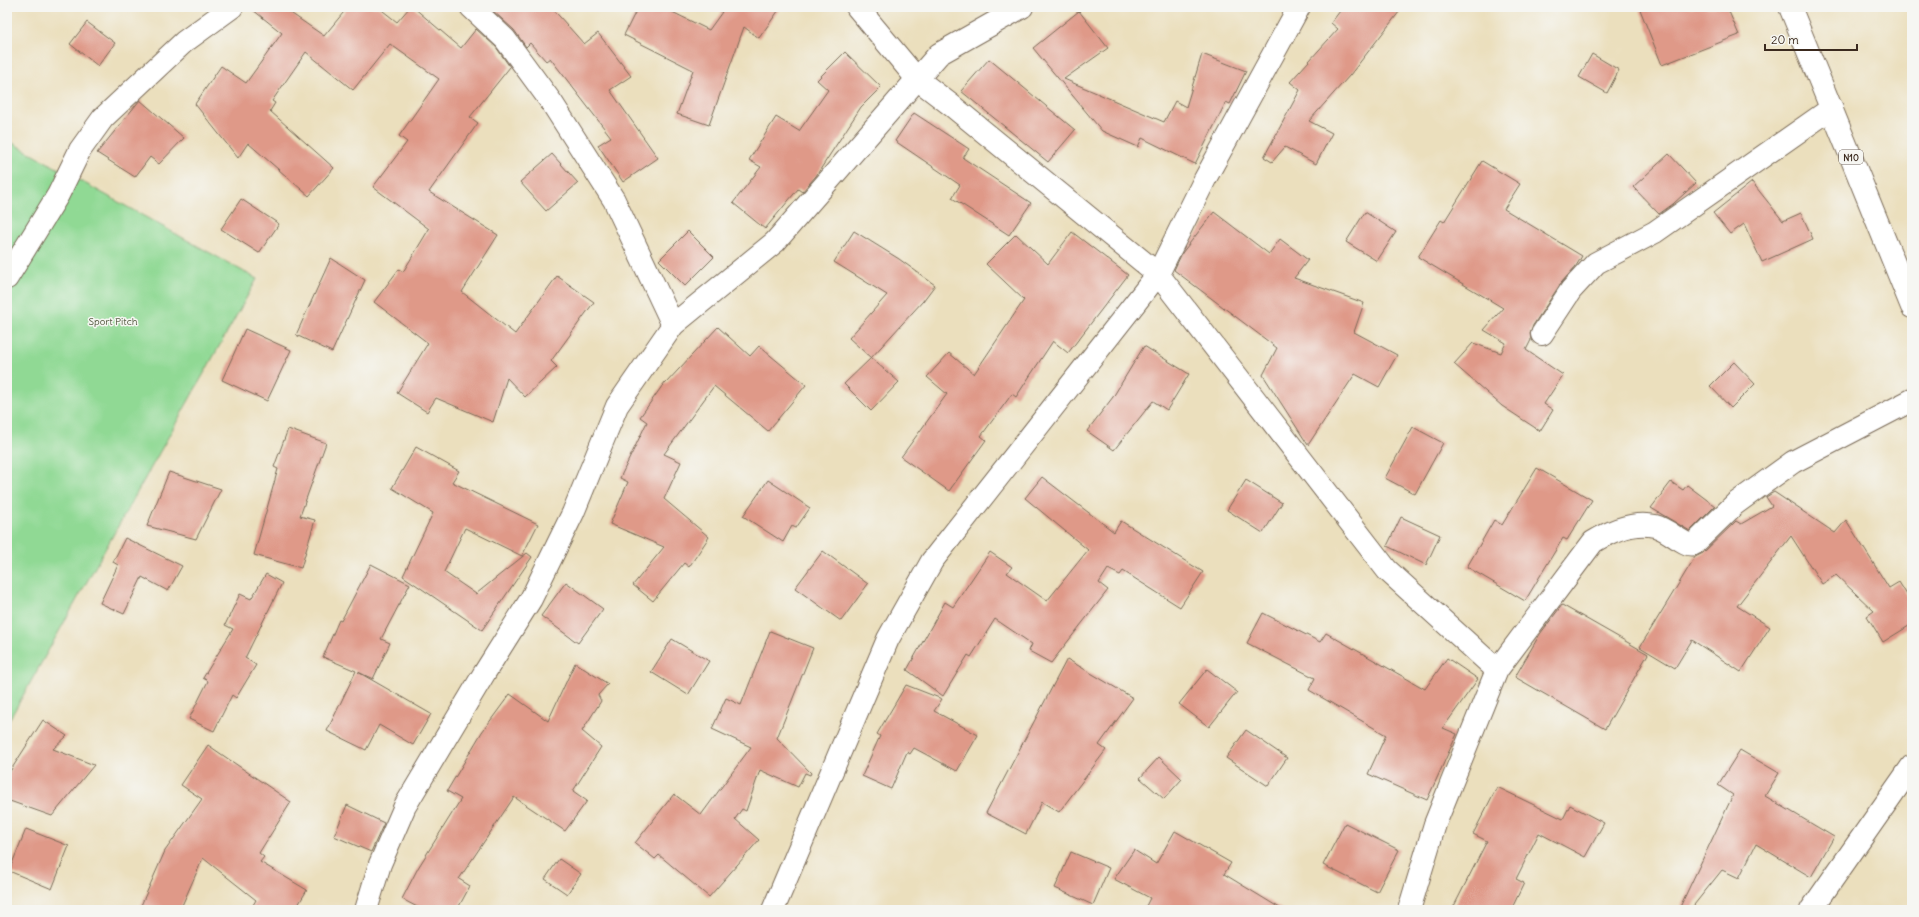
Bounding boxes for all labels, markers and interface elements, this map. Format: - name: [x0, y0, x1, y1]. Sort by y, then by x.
- scale bar: [1765, 26, 1857, 52]
- text: 20 m: [1771, 32, 1799, 47]
- road number: N10: [1839, 150, 1863, 164]
- park label: Sport Pitch: [88, 315, 138, 328]

